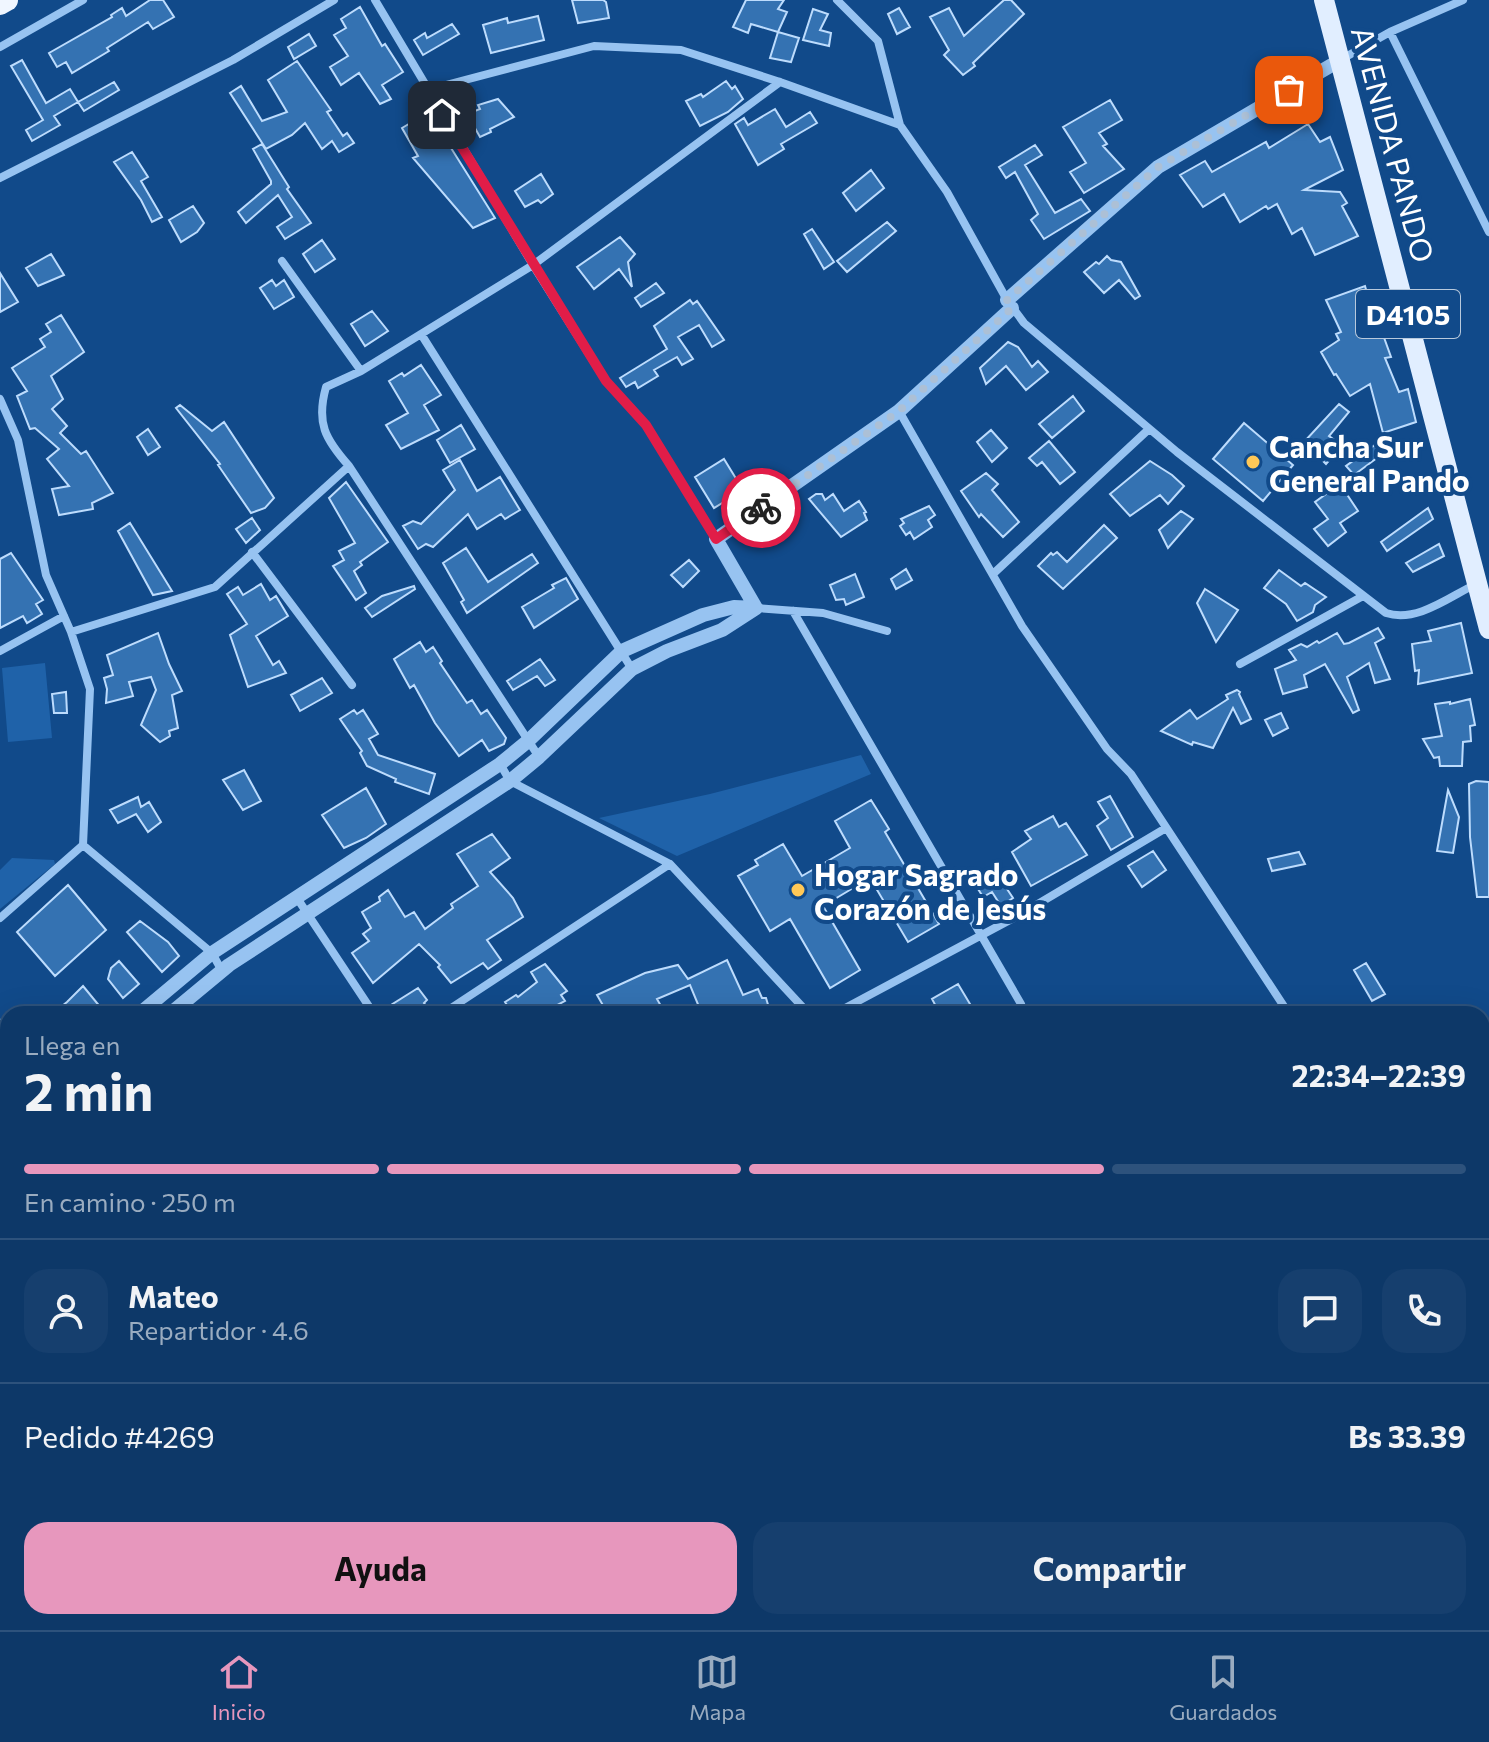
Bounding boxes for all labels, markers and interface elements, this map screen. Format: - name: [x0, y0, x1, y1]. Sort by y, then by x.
- street label: AVENIDA PANDO: [1345, 22, 1443, 266]
- pin: [1255, 56, 1323, 124]
- icon: bag: [1267, 68, 1311, 112]
- pin: [408, 81, 476, 149]
- icon: home: [420, 93, 464, 137]
- road number: D4105: [1356, 290, 1460, 338]
- place label: Cancha Sur General Pando: [1269, 427, 1470, 498]
- marker: Cancha Sur General Pando: [1244, 453, 1262, 471]
- courier: [721, 468, 801, 548]
- icon: bike: [739, 486, 783, 530]
- place label: Hogar Sagrado Corazón de Jesús: [814, 855, 1046, 926]
- marker: Hogar Sagrado Corazón de Jesús: [789, 881, 807, 899]
- text: Llega en: [24, 1029, 120, 1060]
- text: 22:34–22:39: [1292, 1056, 1466, 1093]
- text: 2 min: [24, 1058, 153, 1122]
- text: En camino · 250 m: [24, 1186, 236, 1217]
- button: person: [24, 1269, 108, 1353]
- button: chat: [1278, 1269, 1362, 1353]
- button: phone: [1382, 1269, 1466, 1353]
- text: Mateo: [128, 1277, 219, 1314]
- text: Repartidor · 4.6: [128, 1314, 309, 1345]
- text: Pedido #4269: [24, 1417, 215, 1454]
- text: Bs 33.39: [1348, 1417, 1466, 1454]
- button: Ayuda: [24, 1522, 737, 1614]
- button: Compartir: [753, 1522, 1466, 1614]
- tab: Inicio: [212, 1650, 266, 1725]
- tab: Mapa: [689, 1650, 746, 1725]
- tab: Guardados: [1169, 1650, 1277, 1725]

